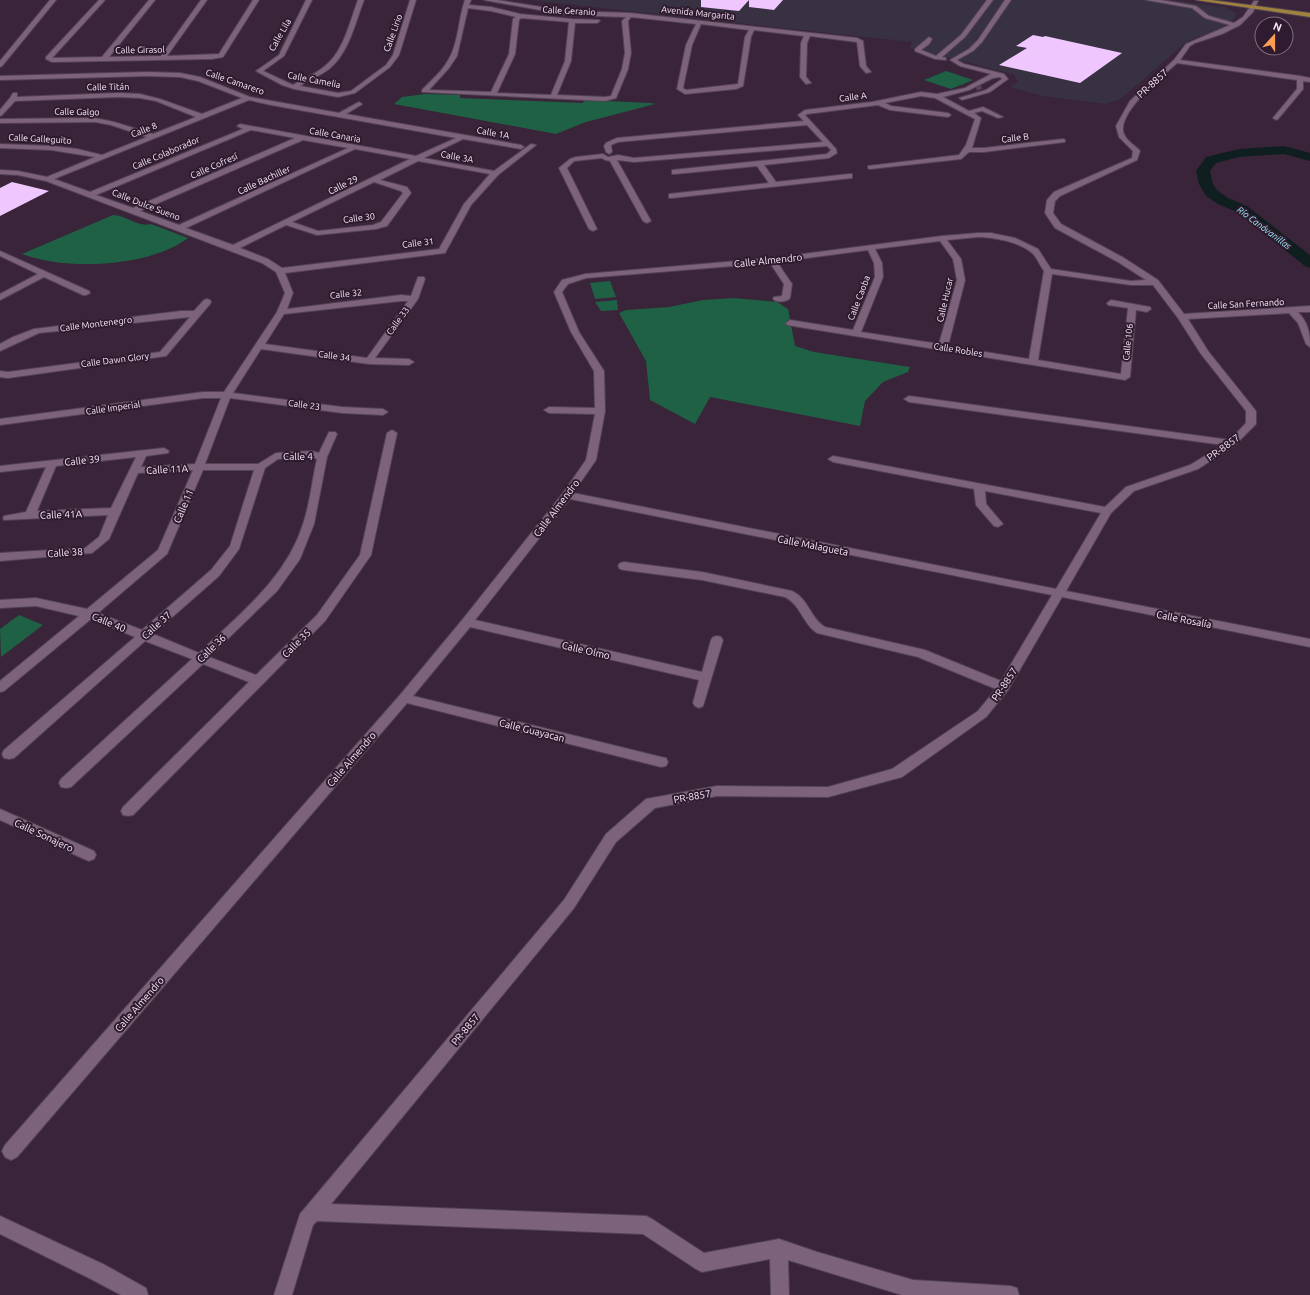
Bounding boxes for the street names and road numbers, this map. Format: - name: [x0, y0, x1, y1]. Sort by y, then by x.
- street label: Avenida Margarita: [661, 4, 735, 22]
- street label: Calle Geranio: [542, 5, 596, 17]
- street label: Calle Lirio: [382, 13, 404, 53]
- street label: Calle Lila: [267, 17, 293, 53]
- street label: Calle Girasol: [115, 45, 166, 55]
- street label: Calle Camarero: [204, 67, 266, 97]
- street label: PR-8857: [1135, 67, 1170, 100]
- street label: Calle Camelia: [287, 70, 341, 90]
- street label: Calle Titán: [87, 82, 129, 92]
- street label: Calle A: [839, 90, 868, 104]
- street label: Calle Galgo: [54, 107, 100, 117]
- street label: Calle 8: [130, 120, 158, 140]
- street label: Calle 1A: [476, 125, 510, 141]
- street label: Calle Canaria: [309, 126, 361, 144]
- street label: Calle B: [1001, 131, 1030, 145]
- street label: Calle Galleguito: [8, 132, 72, 146]
- street label: Calle Colaborador: [131, 134, 202, 172]
- street label: Calle 3A: [440, 149, 474, 165]
- street label: Calle Cofresí: [189, 151, 240, 181]
- street label: Calle Bachiller: [236, 163, 292, 197]
- street label: Calle 29: [326, 173, 360, 197]
- street label: Calle Dulce Sueno: [111, 187, 181, 223]
- street label: Calle 30: [342, 211, 376, 225]
- street label: Calle 31: [401, 236, 435, 250]
- street label: Calle Almendro: [733, 251, 803, 270]
- street label: Calle Caoba: [846, 274, 872, 322]
- street label: Calle Hucar: [935, 276, 955, 323]
- street label: Calle 32: [330, 287, 362, 301]
- street label: Calle San Fernando: [1207, 297, 1285, 311]
- street label: Calle 33: [385, 305, 411, 337]
- street label: Calle Montenegro: [59, 315, 133, 333]
- street label: Calle 106: [1121, 323, 1135, 361]
- street label: Calle Robles: [933, 341, 983, 359]
- street label: Calle 34: [317, 349, 351, 363]
- street label: Calle Dawn Glory: [80, 351, 150, 369]
- street label: Calle 23: [287, 398, 321, 412]
- street label: Calle Imperial: [85, 399, 141, 417]
- street label: PR-8857: [1205, 432, 1242, 463]
- street label: Calle 4: [283, 451, 313, 462]
- street label: Calle 39: [64, 453, 100, 468]
- street label: Calle 11A: [146, 463, 189, 476]
- street label: Calle Almendro: [531, 477, 582, 539]
- street label: Calle 11: [171, 488, 195, 525]
- street label: Calle 41A: [40, 508, 83, 521]
- street label: Calle Malagueta: [777, 533, 849, 558]
- street label: Calle 38: [47, 546, 84, 559]
- street label: Calle 37: [139, 609, 173, 641]
- street label: Calle Rosalía: [1155, 609, 1212, 630]
- street label: Calle 40: [90, 611, 128, 634]
- street label: Calle 35: [280, 627, 313, 660]
- street label: Calle 36: [195, 632, 228, 665]
- street label: Calle Olmo: [561, 640, 611, 661]
- street label: PR-8857: [989, 666, 1020, 703]
- street label: Calle Guayacan: [498, 717, 566, 744]
- street label: Calle Almendro: [325, 730, 378, 789]
- street label: PR-8857: [673, 788, 712, 805]
- street label: Calle Sonajero: [13, 817, 75, 854]
- street label: Calle Almendro: [113, 975, 166, 1034]
- street label: PR-8857: [449, 1011, 482, 1047]

